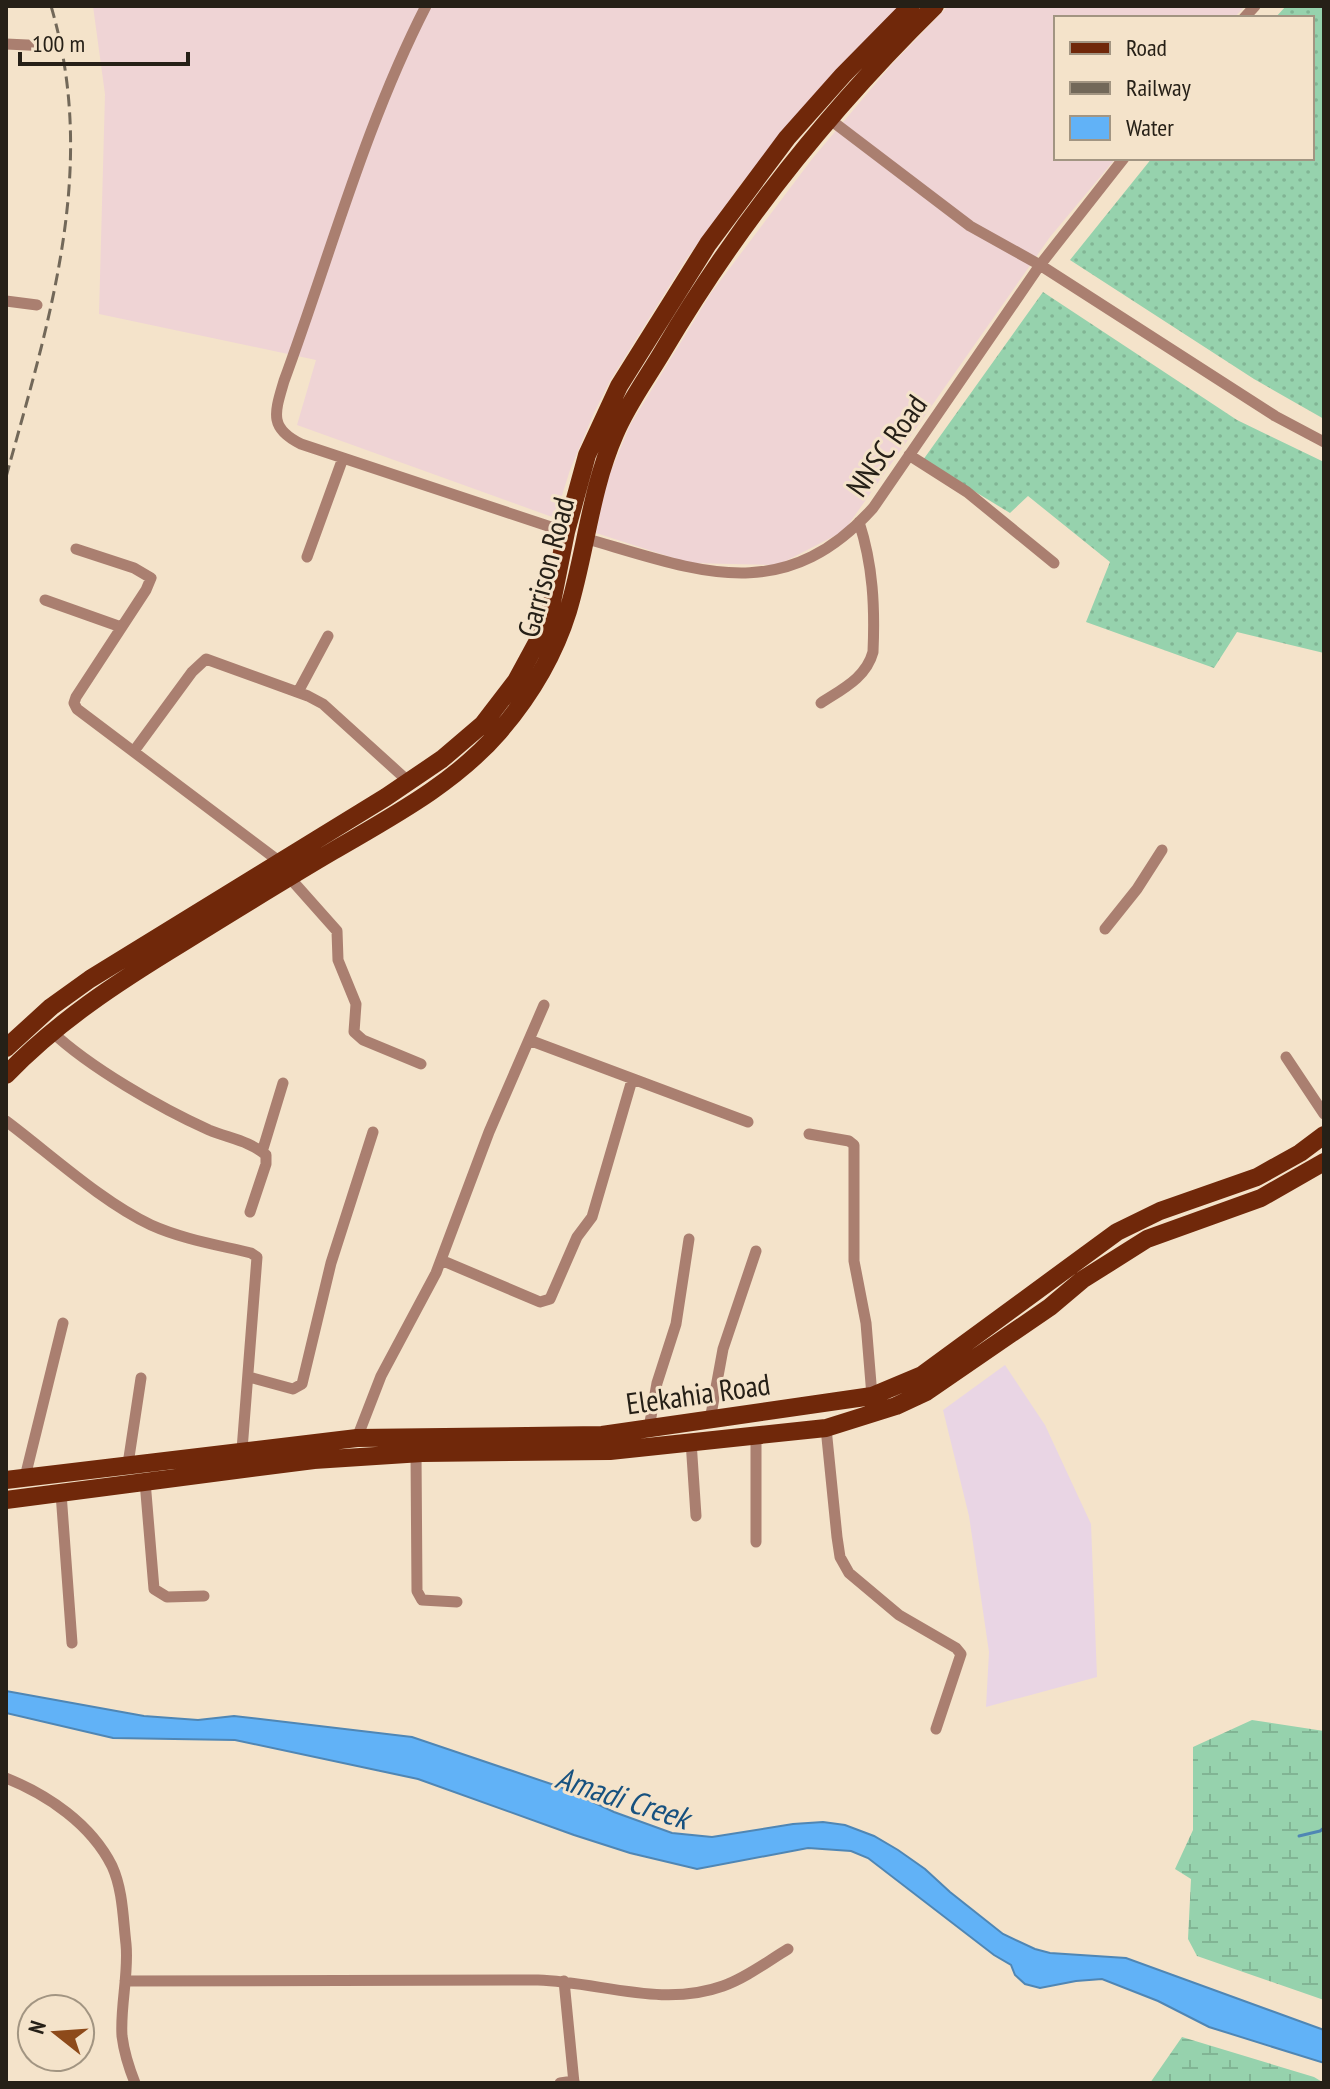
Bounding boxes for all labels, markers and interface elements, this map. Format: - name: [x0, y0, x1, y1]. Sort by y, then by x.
- scale bar: [20, 16, 188, 66]
- legend: [1054, 16, 1314, 160]
- text: 100 m: [32, 28, 85, 59]
- text: Road: [1126, 32, 1167, 63]
- text: Railway: [1126, 72, 1191, 103]
- text: Water: [1126, 112, 1174, 143]
- street label: NNSC Road: [837, 387, 935, 503]
- street label: Garrison Road: [508, 493, 582, 641]
- street label: Elekahia Road: [623, 1364, 773, 1422]
- water label: Amadi Creek: [551, 1756, 698, 1839]
- north arrow: [16, 1993, 96, 2073]
- text: N: [22, 2017, 52, 2037]

